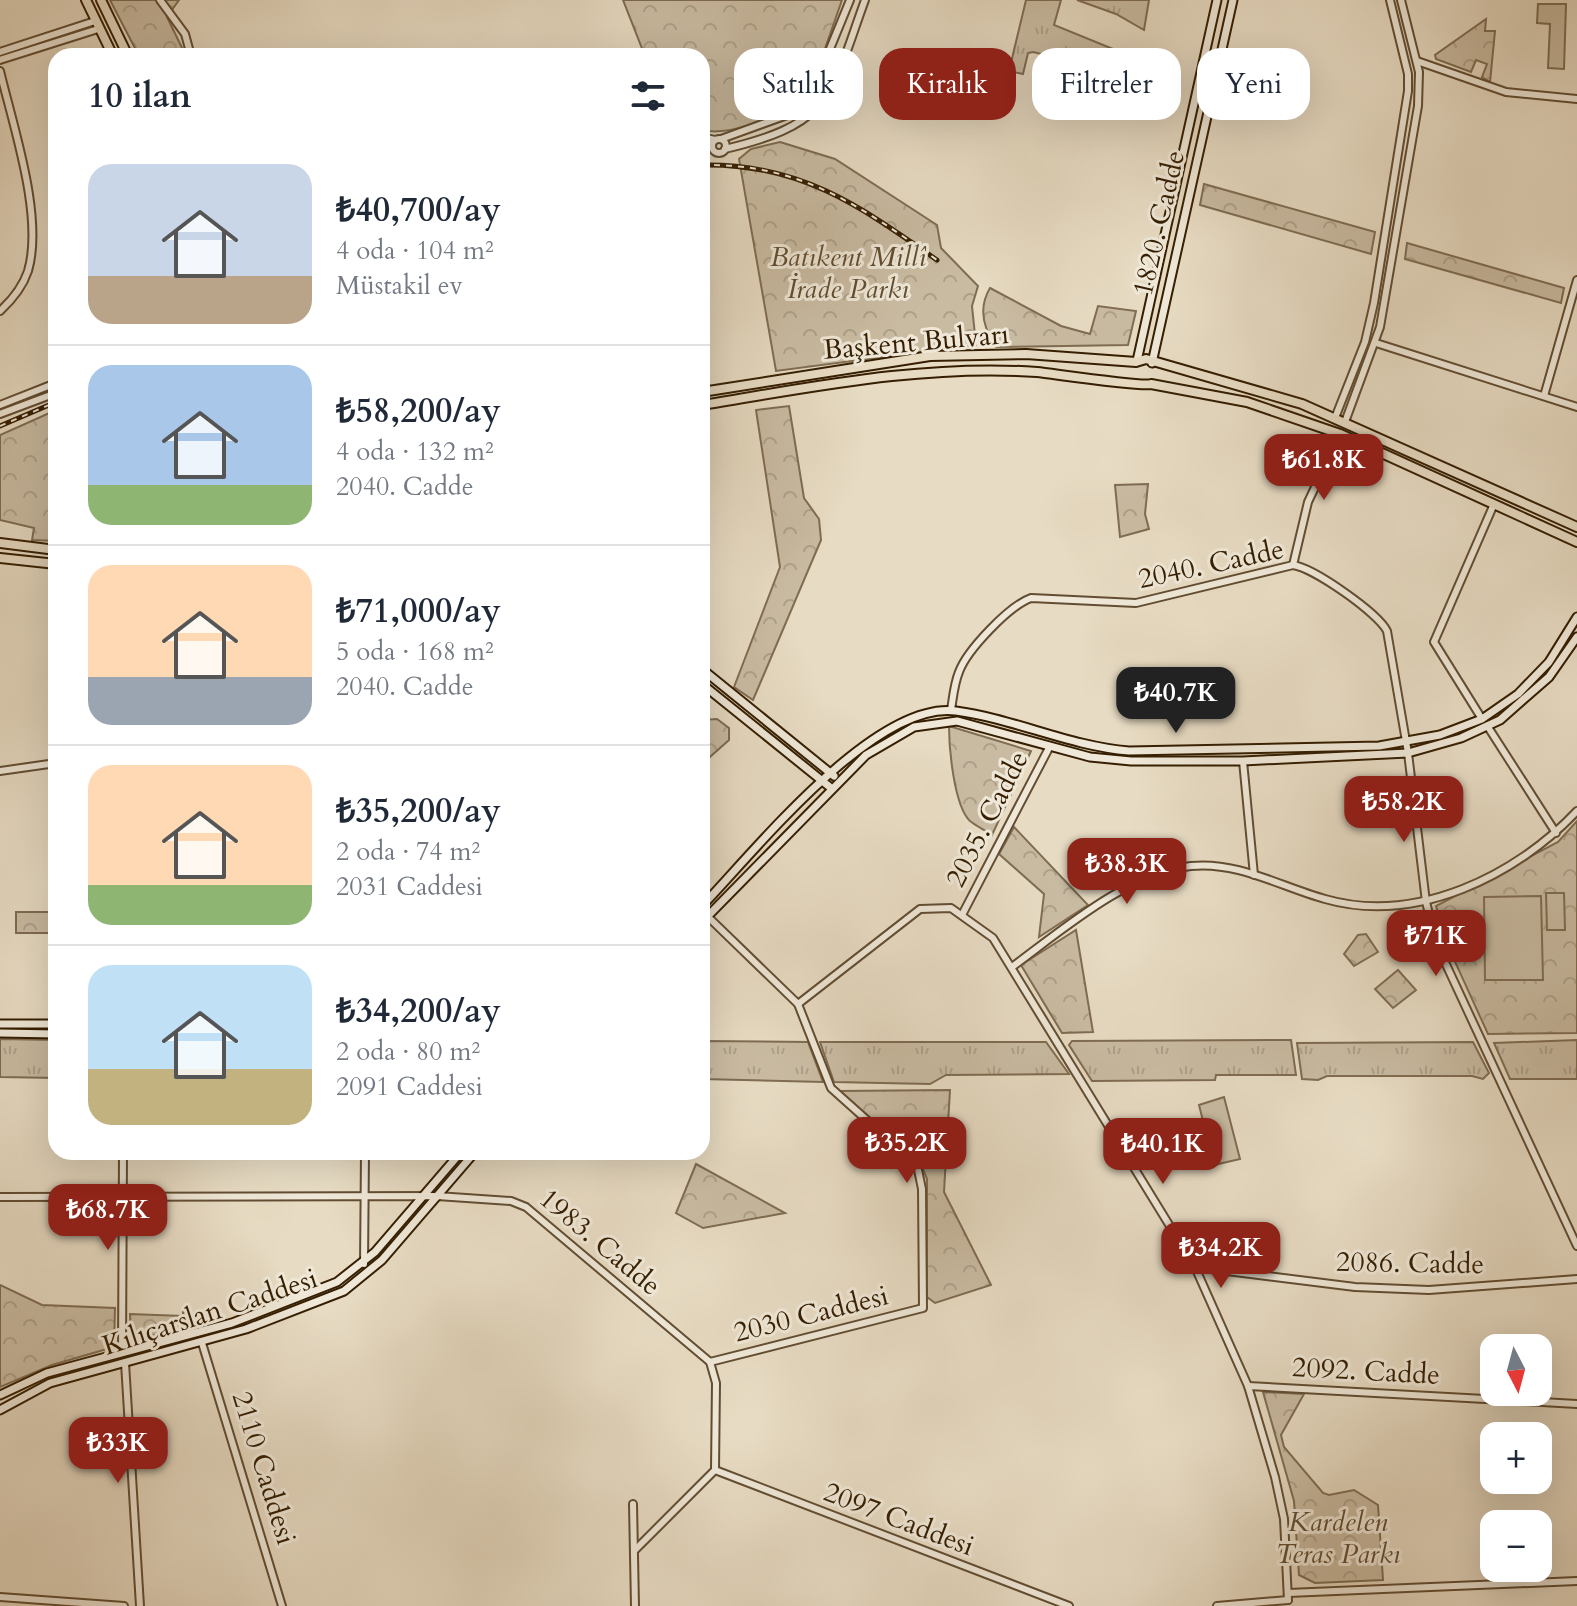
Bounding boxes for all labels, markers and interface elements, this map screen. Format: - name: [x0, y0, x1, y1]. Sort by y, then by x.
- chip: Satılık: [734, 48, 863, 120]
- chip: Kiralık: [879, 48, 1016, 120]
- chip: Filtreler: [1032, 48, 1181, 120]
- chip: Yeni: [1197, 48, 1310, 120]
- text: 10 ilan: [88, 73, 191, 119]
- icon: filters: [626, 74, 670, 118]
- street label: 1820. Cadde: [1124, 147, 1194, 299]
- text: ₺40,700/ay: [336, 187, 501, 233]
- icon: home: [152, 196, 248, 292]
- text: 4 oda · 104 m²: [336, 233, 494, 268]
- park label: Batıkent Millî İrade Parkı: [770, 238, 927, 308]
- text: Müstakil ev: [336, 268, 463, 303]
- street label: Başkent Bulvarı: [822, 315, 1011, 369]
- text: ₺58,200/ay: [336, 388, 501, 434]
- icon: home: [152, 397, 248, 493]
- text: 4 oda · 132 m²: [336, 434, 494, 469]
- pin: ₺61.8K: [1259, 434, 1389, 502]
- text: ₺61.8K: [1282, 442, 1366, 477]
- text: 2040. Cadde: [336, 469, 473, 504]
- street label: 2040. Cadde: [1135, 530, 1287, 598]
- text: ₺71,000/ay: [336, 588, 501, 634]
- icon: home: [152, 597, 248, 693]
- text: 5 oda · 168 m²: [336, 634, 494, 669]
- pin: ₺40.7K: [1111, 667, 1241, 735]
- text: 2040. Cadde: [336, 669, 473, 704]
- text: ₺40.7K: [1134, 675, 1218, 710]
- street label: 2035. Cadde: [936, 744, 1038, 894]
- pin: ₺58.2K: [1339, 776, 1469, 844]
- text: ₺58.2K: [1362, 784, 1446, 819]
- text: ₺35,200/ay: [336, 788, 501, 834]
- icon: home: [152, 797, 248, 893]
- text: 2 oda · 74 m²: [336, 834, 480, 869]
- pin: ₺38.3K: [1062, 838, 1192, 906]
- text: ₺38.3K: [1085, 846, 1169, 881]
- text: 2031 Caddesi: [336, 869, 483, 904]
- pin: ₺71K: [1389, 910, 1483, 978]
- text: ₺71K: [1405, 918, 1467, 953]
- text: ₺34,200/ay: [336, 988, 501, 1034]
- icon: home: [152, 997, 248, 1093]
- text: 2 oda · 80 m²: [336, 1034, 480, 1069]
- text: 2091 Caddesi: [336, 1069, 483, 1104]
- pin: ₺35.2K: [842, 1117, 972, 1185]
- pin: ₺40.1K: [1098, 1118, 1228, 1186]
- text: ₺35.2K: [865, 1125, 949, 1160]
- text: ₺40.1K: [1121, 1126, 1205, 1161]
- street label: 1983. Cadde: [531, 1180, 669, 1304]
- pin: ₺68.7K: [43, 1184, 173, 1252]
- text: ₺68.7K: [66, 1192, 150, 1227]
- pin: ₺34.2K: [1156, 1222, 1286, 1290]
- text: ₺34.2K: [1179, 1230, 1263, 1265]
- street label: 2086. Cadde: [1336, 1243, 1484, 1283]
- street label: Kılıçarslan Caddesi: [98, 1259, 323, 1365]
- street label: 2030 Caddesi: [730, 1276, 892, 1352]
- north arrow: [1480, 1334, 1552, 1406]
- map controls: [1480, 1334, 1552, 1582]
- street label: 2092. Cadde: [1291, 1348, 1441, 1394]
- street label: 2110 Caddesi: [223, 1387, 305, 1549]
- pin: ₺33K: [71, 1417, 165, 1485]
- button: +: [1480, 1422, 1552, 1494]
- text: ₺33K: [87, 1425, 149, 1460]
- street label: 2097 Caddesi: [818, 1473, 980, 1565]
- park label: Kardelen Teras Parkı: [1276, 1503, 1401, 1573]
- button: −: [1480, 1510, 1552, 1582]

